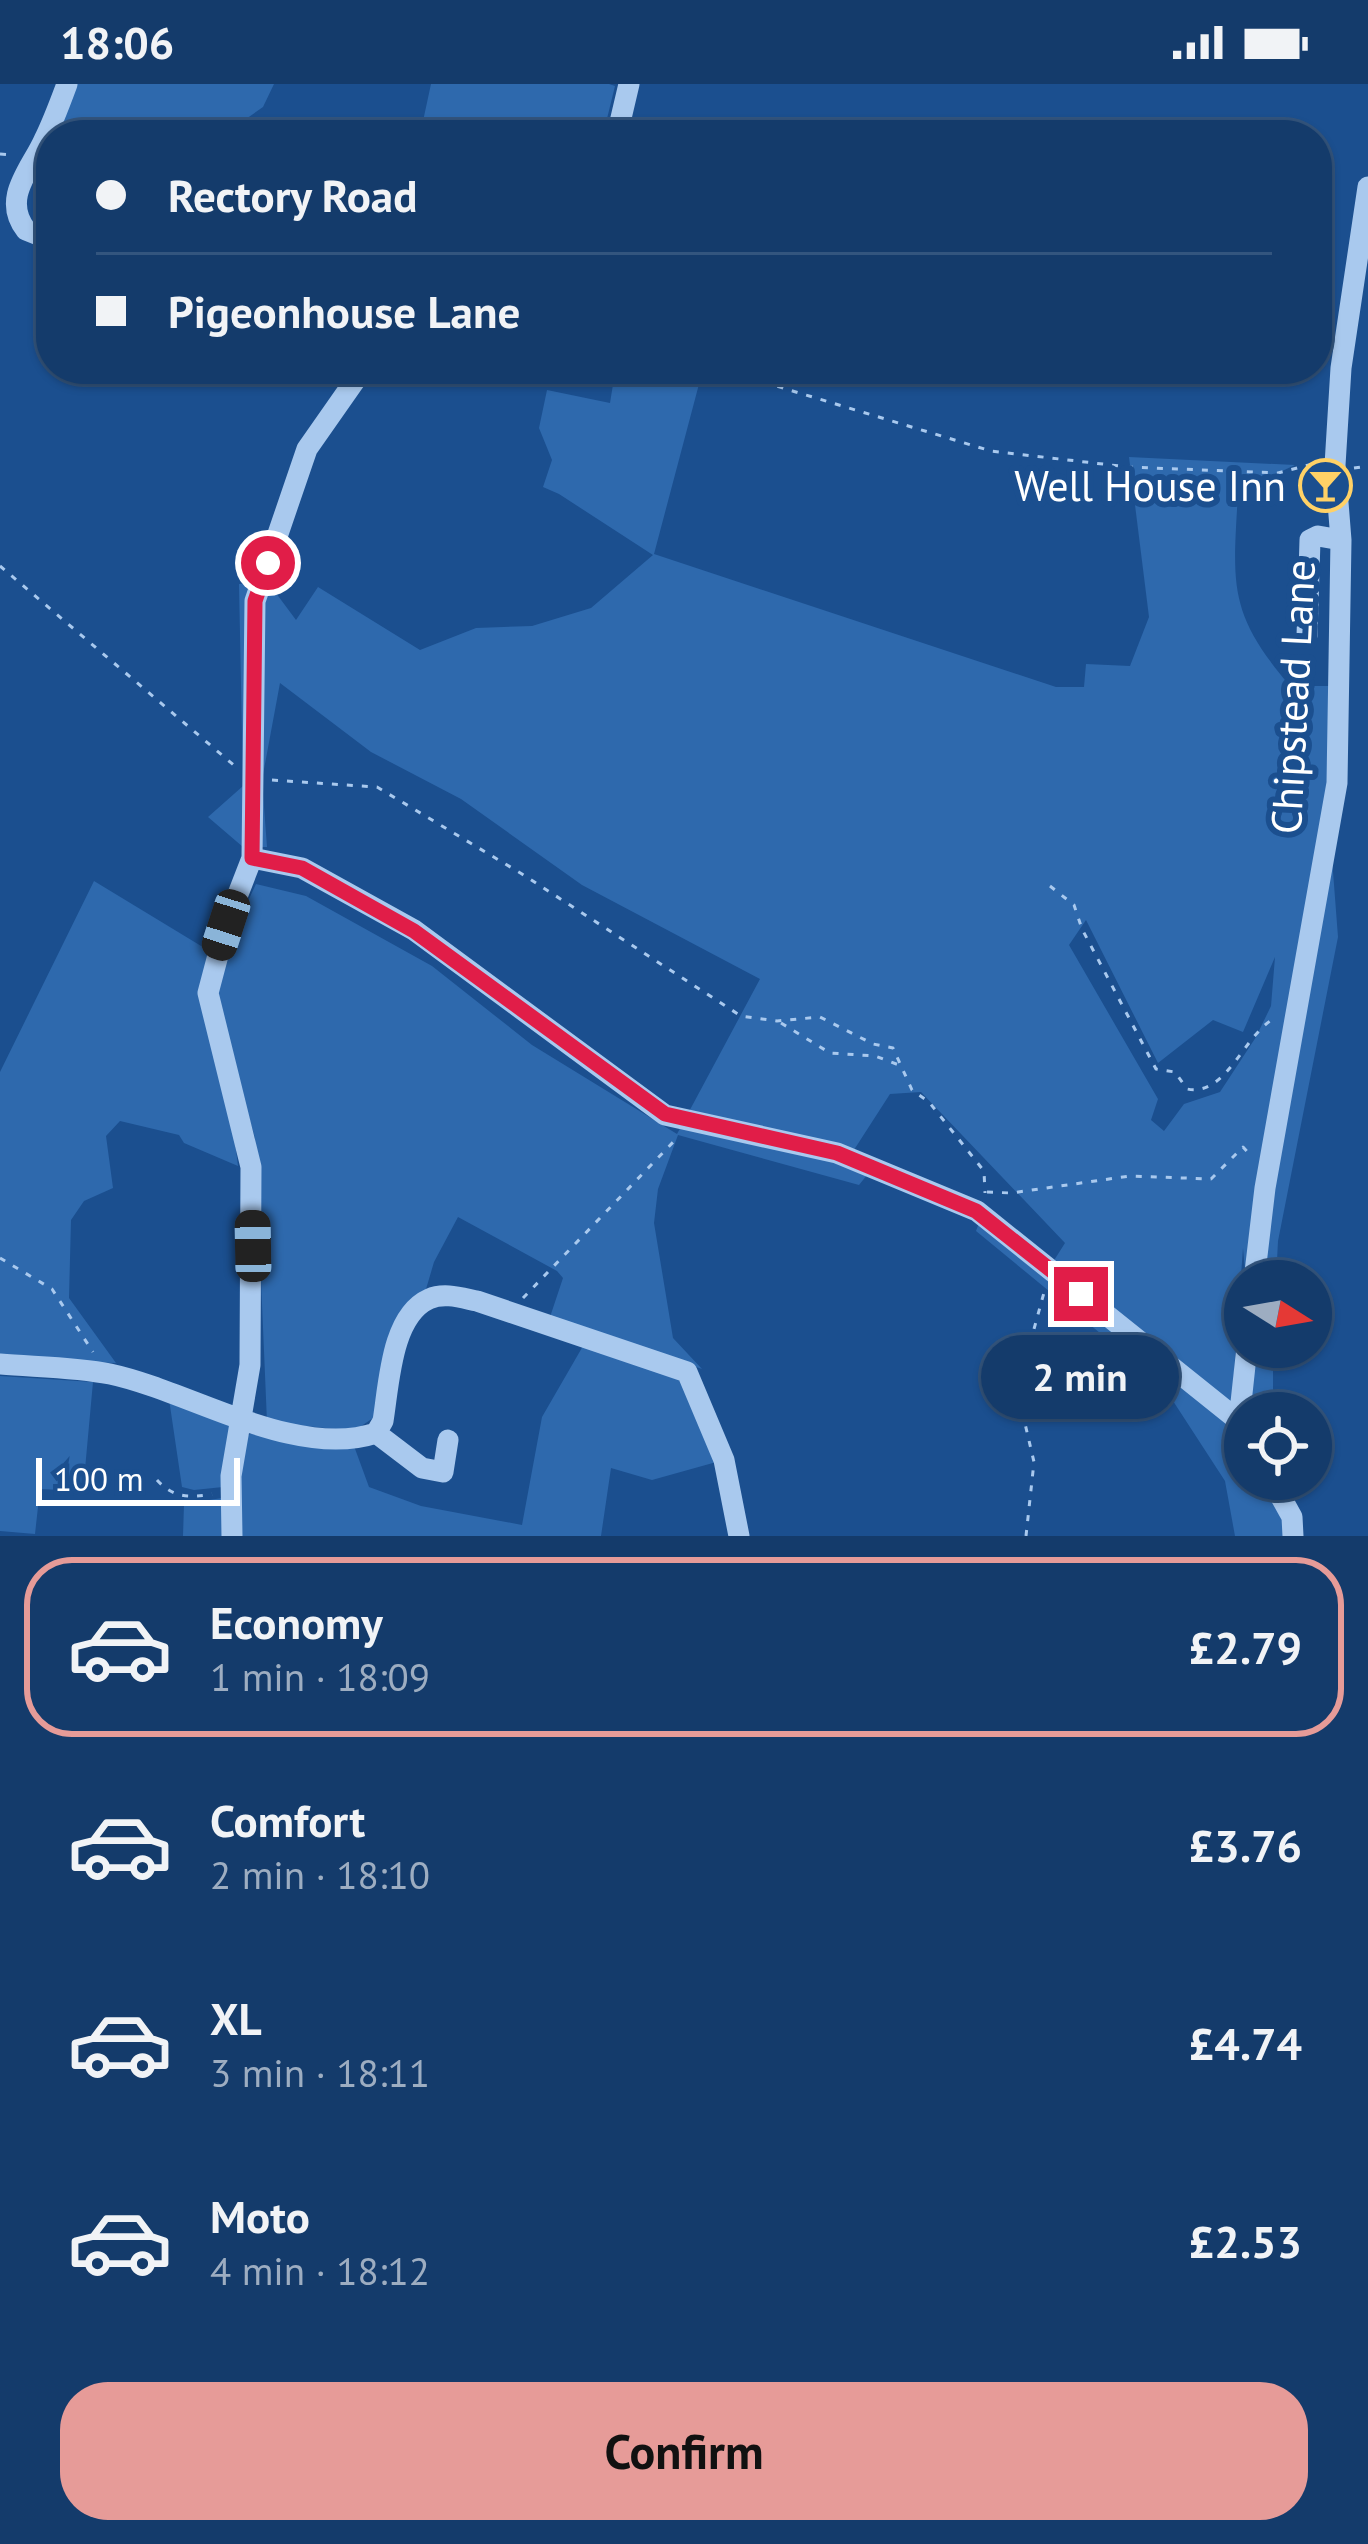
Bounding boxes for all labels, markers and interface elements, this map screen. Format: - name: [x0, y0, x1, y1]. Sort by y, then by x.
- text: 18:06: [60, 13, 174, 71]
- text: Rectory Road: [168, 166, 417, 224]
- text: Pigeonhouse Lane: [168, 282, 520, 340]
- place label: Well House Inn: [1014, 458, 1286, 513]
- bar icon: Well House Inn: [1297, 458, 1353, 514]
- route start: [241, 536, 295, 590]
- street label: Chipstead Lane: [1258, 559, 1327, 835]
- car: [198, 885, 254, 965]
- car: [234, 1210, 272, 1282]
- north arrow: [1224, 1260, 1332, 1368]
- map controls: [1224, 1260, 1332, 1500]
- route end: [1054, 1267, 1108, 1321]
- callout: 2 min: [982, 1336, 1180, 1420]
- text: 2 min: [1032, 1351, 1128, 1402]
- button: locate: [1224, 1392, 1332, 1500]
- scale bar: [36, 1452, 240, 1505]
- text: 100 m: [54, 1457, 144, 1500]
- icon: car: [66, 1593, 174, 1701]
- text: Economy: [210, 1593, 383, 1651]
- text: £2.79: [1189, 1618, 1302, 1676]
- text: 1 min · 18:09: [210, 1651, 430, 1702]
- icon: car: [66, 1791, 174, 1899]
- text: Comfort: [210, 1791, 365, 1849]
- text: £3.76: [1189, 1816, 1302, 1874]
- text: 2 min · 18:10: [210, 1849, 430, 1900]
- icon: car: [66, 1989, 174, 2097]
- text: XL: [210, 1989, 262, 2047]
- text: £4.74: [1189, 2014, 1302, 2072]
- text: 3 min · 18:11: [210, 2047, 430, 2098]
- icon: car: [66, 2187, 174, 2295]
- text: Moto: [210, 2187, 310, 2245]
- text: £2.53: [1189, 2212, 1302, 2270]
- text: 4 min · 18:12: [210, 2245, 430, 2296]
- button: Confirm: [60, 2382, 1308, 2520]

